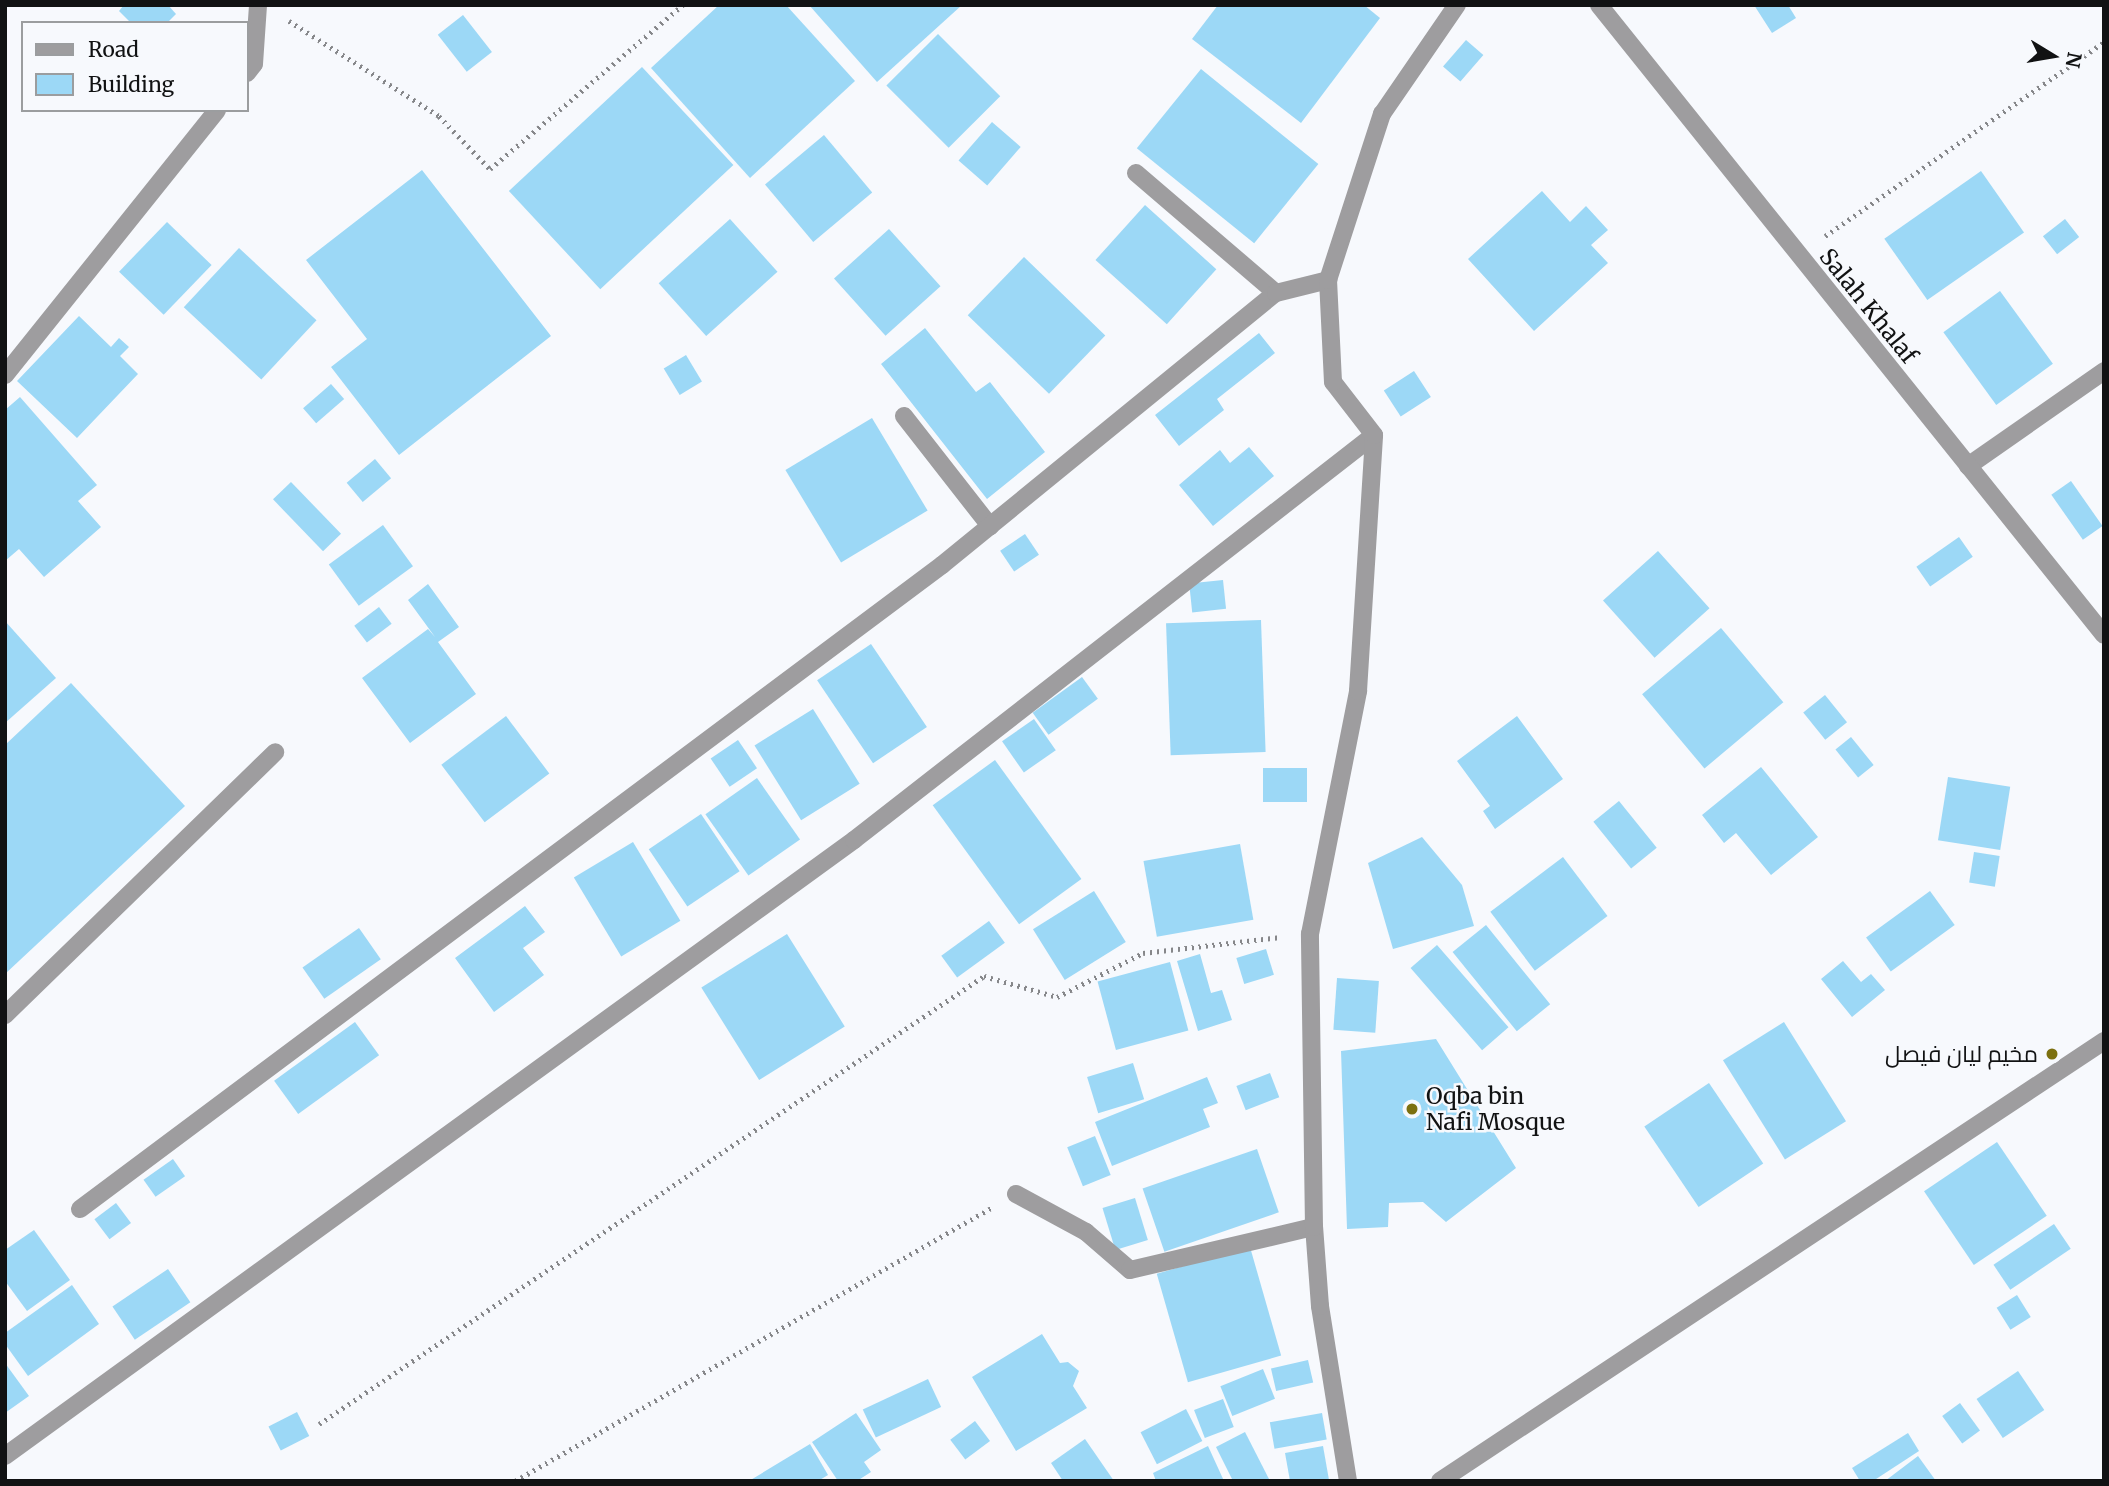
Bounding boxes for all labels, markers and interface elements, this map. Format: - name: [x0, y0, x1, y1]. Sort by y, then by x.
- legend: [21, 21, 248, 112]
- north arrow: [2018, 21, 2088, 91]
- text: Road: [88, 36, 139, 63]
- text: N: [2060, 50, 2087, 70]
- text: Building: [88, 71, 174, 98]
- street label: Salah Khalaf: [1813, 243, 1923, 369]
- place label: مخيم ليان فيصل: [1885, 1040, 2038, 1068]
- marker: مخيم ليان فيصل: [2044, 1046, 2060, 1062]
- place label: Oqba bin Nafi Mosque: [1426, 1082, 1565, 1136]
- marker: Oqba bin Nafi Mosque: [1404, 1101, 1420, 1117]

